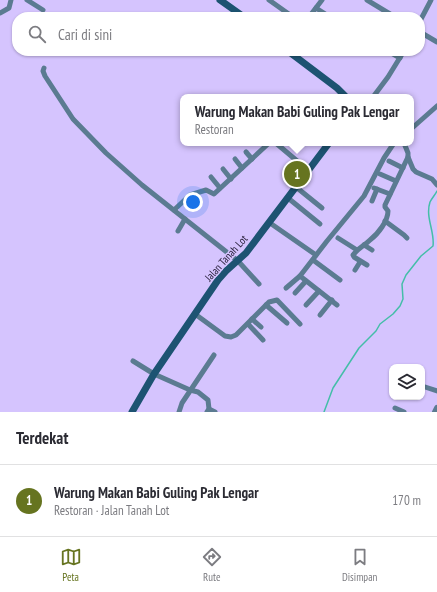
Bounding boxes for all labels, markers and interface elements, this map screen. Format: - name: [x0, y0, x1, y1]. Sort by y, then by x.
- search box: [12, 12, 425, 56]
- icon: search: [26, 23, 48, 45]
- text: Cari di sini: [58, 25, 112, 44]
- popup: [180, 94, 414, 146]
- text: Warung Makan Babi Guling Pak Lengar: [195, 102, 399, 121]
- text: Restoran: [195, 121, 234, 138]
- pin: 1: [284, 159, 310, 189]
- your location: [183, 192, 203, 212]
- street label: Jalan Tanah Lot: [201, 232, 250, 285]
- map controls: [389, 364, 425, 400]
- button: layers: [389, 364, 425, 400]
- text: Terdekat: [16, 427, 68, 449]
- text: Warung Makan Babi Guling Pak Lengar: [54, 483, 259, 502]
- text: 1: [26, 492, 32, 509]
- text: 170 m: [392, 492, 421, 509]
- text: Restoran · Jalan Tanah Lot: [54, 502, 169, 519]
- tab: Peta: [60, 546, 82, 584]
- tab: Rute: [201, 546, 223, 584]
- tab: Disimpan: [342, 546, 377, 584]

